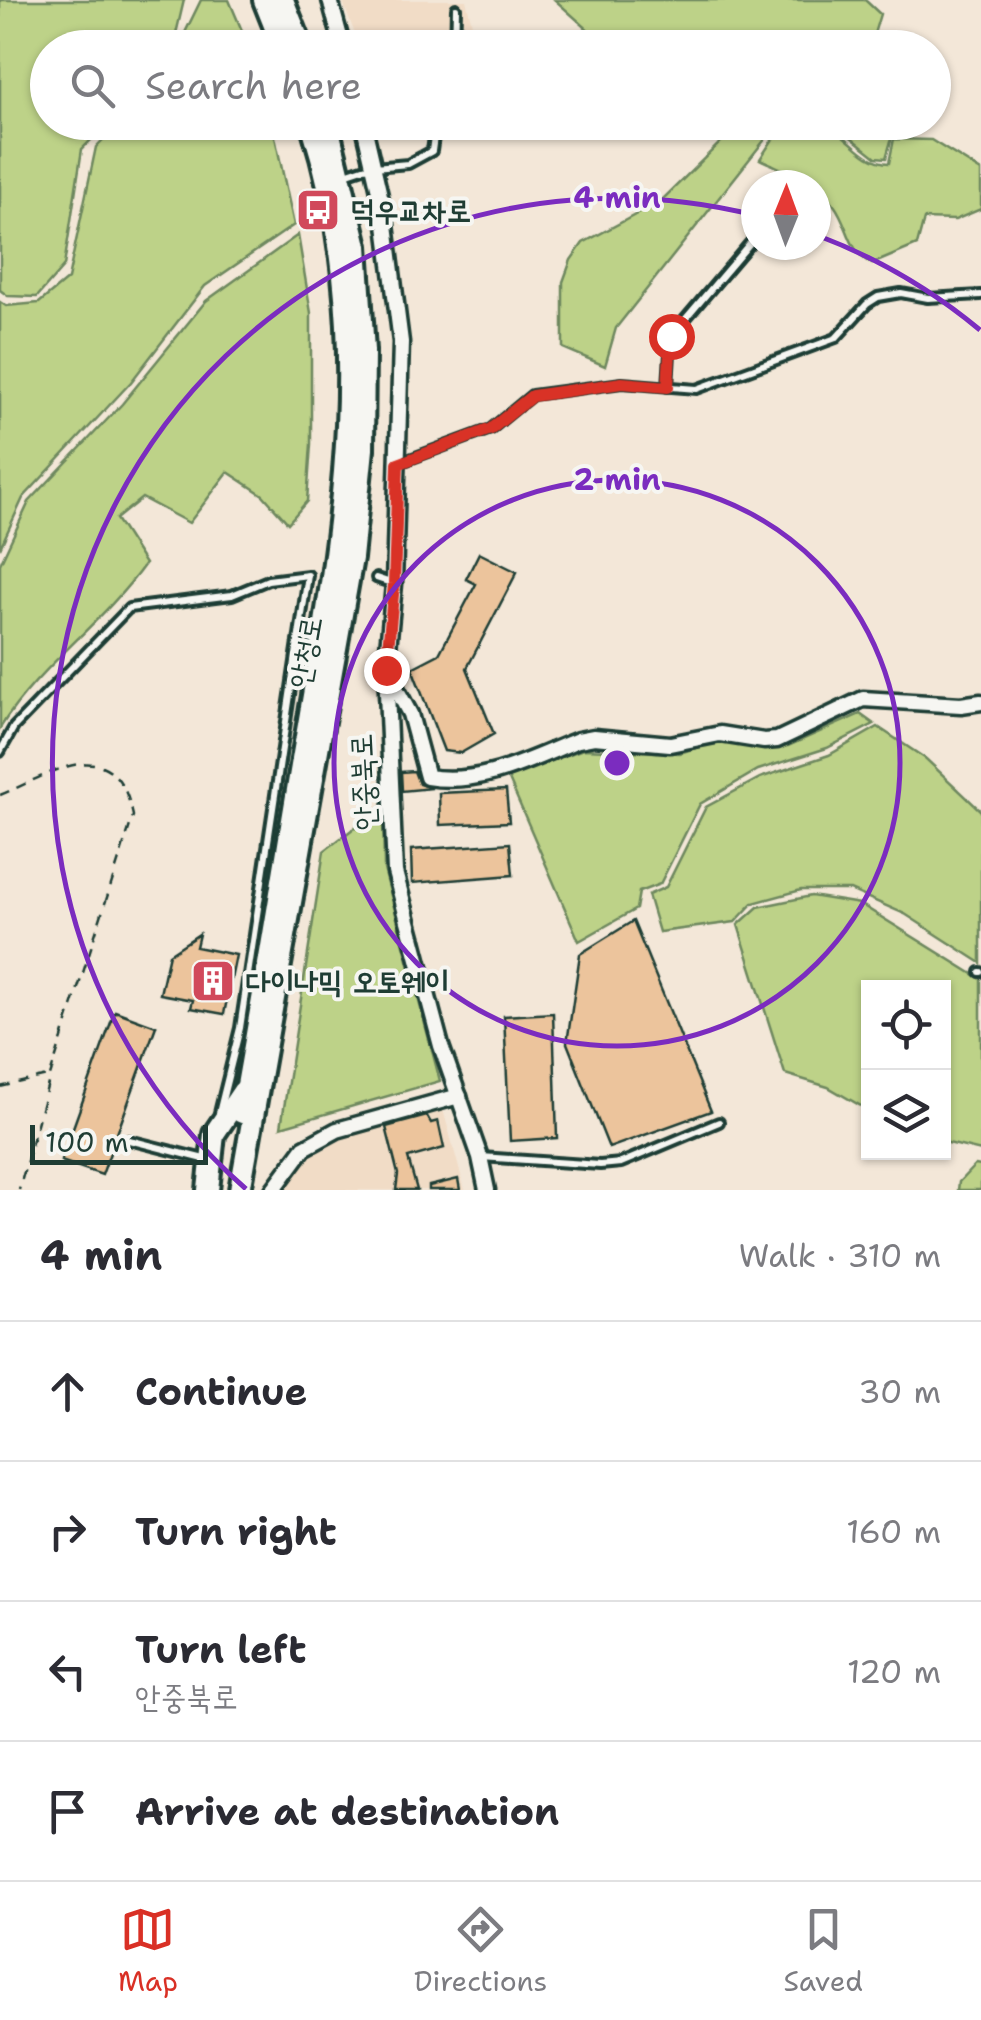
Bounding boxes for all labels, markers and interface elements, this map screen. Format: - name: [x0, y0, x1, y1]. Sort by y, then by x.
- search box: [30, 30, 951, 140]
- icon: search: [65, 58, 120, 113]
- text: Search here: [145, 60, 362, 111]
- north arrow: [741, 170, 831, 260]
- text: 4 min: [573, 177, 661, 218]
- bus stop icon: 덕우교차로: [295, 187, 341, 233]
- place label: 덕우교차로: [350, 190, 471, 231]
- route start: [649, 314, 695, 360]
- text: 2 min: [573, 459, 661, 500]
- street label: 안청로: [279, 613, 331, 691]
- route end: [364, 648, 410, 694]
- street label: 안중북로: [340, 733, 386, 831]
- centre of rings: [599, 745, 635, 781]
- building icon: 다이나믹 오토웨이: [190, 958, 236, 1004]
- place label: 다이나믹 오토웨이: [246, 961, 449, 1002]
- map controls: [861, 980, 951, 1160]
- button: locate: [861, 980, 951, 1070]
- button: layers: [861, 1070, 951, 1160]
- scale bar: [30, 1120, 208, 1164]
- text: 100 m: [45, 1123, 129, 1161]
- text: 4 min: [40, 1227, 162, 1283]
- text: Walk · 310 m: [739, 1234, 941, 1277]
- icon: ahead: [40, 1364, 95, 1419]
- text: Continue: [135, 1366, 307, 1417]
- text: 30 m: [858, 1370, 941, 1413]
- icon: right: [40, 1504, 95, 1559]
- text: Turn right: [135, 1506, 337, 1557]
- text: 160 m: [846, 1510, 941, 1553]
- text: Turn left: [135, 1624, 307, 1675]
- icon: left: [40, 1644, 95, 1699]
- text: 120 m: [847, 1650, 941, 1693]
- text: 안중북로: [135, 1675, 238, 1718]
- icon: arrive: [40, 1784, 95, 1839]
- text: Arrive at destination: [135, 1786, 559, 1837]
- tab: Map: [118, 1902, 178, 2000]
- tab: Directions: [414, 1902, 547, 2000]
- tab: Saved: [783, 1902, 863, 2000]

